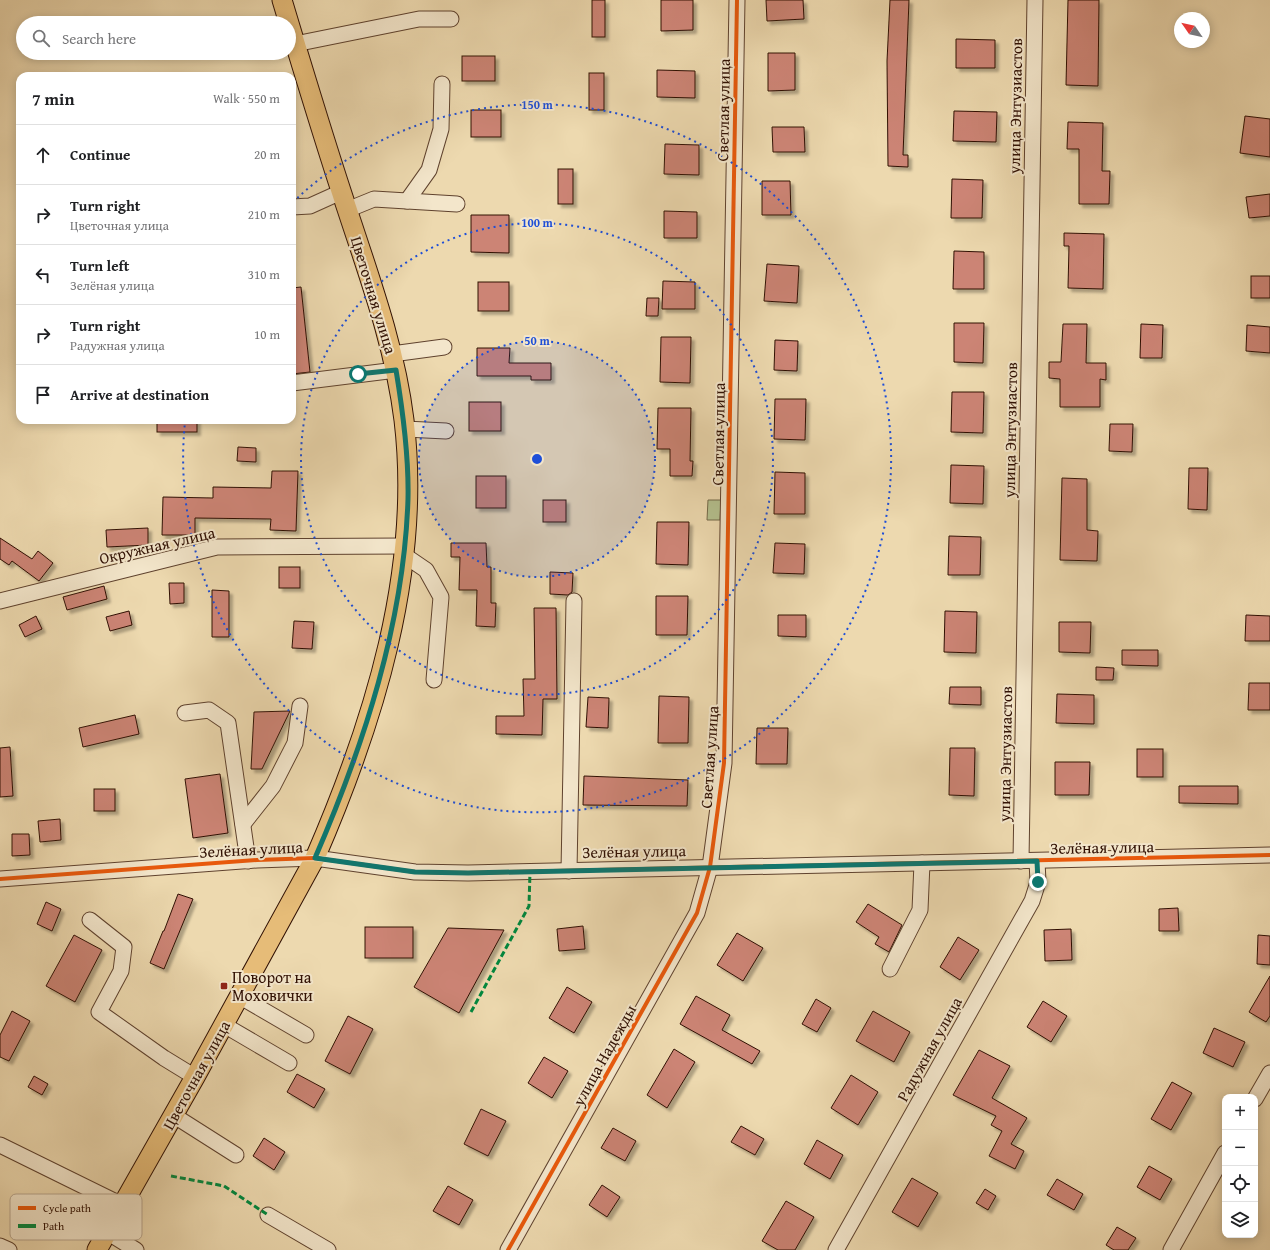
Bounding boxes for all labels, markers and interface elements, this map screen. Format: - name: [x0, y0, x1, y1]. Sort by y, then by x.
- north arrow: [1174, 12, 1210, 48]
- search box: [16, 16, 296, 60]
- icon: search: [30, 27, 52, 49]
- text: Search here: [62, 28, 136, 49]
- street label: улица Энтузиастов: [1002, 38, 1028, 175]
- street label: Светлая улица: [710, 58, 736, 162]
- text: 7 min: [32, 86, 74, 111]
- text: Walk · 550 m: [213, 89, 280, 108]
- text: 150 m: [521, 96, 554, 113]
- icon: ahead: [32, 144, 54, 166]
- text: Continue: [70, 144, 131, 165]
- text: 20 m: [254, 145, 280, 164]
- text: Turn right: [70, 195, 141, 216]
- icon: right: [32, 204, 54, 226]
- text: 210 m: [248, 205, 280, 224]
- text: 100 m: [521, 214, 554, 231]
- text: Цветочная улица: [70, 216, 169, 235]
- street label: Цветочная улица: [345, 233, 403, 357]
- text: Turn left: [70, 255, 129, 276]
- icon: left: [32, 264, 54, 286]
- text: 310 m: [248, 265, 280, 284]
- text: Зелёная улица: [70, 276, 154, 295]
- text: Turn right: [70, 315, 141, 336]
- icon: right: [32, 324, 54, 346]
- text: 10 m: [254, 325, 280, 344]
- text: 50 m: [524, 332, 550, 349]
- text: Радужная улица: [70, 336, 165, 355]
- street label: улица Энтузиастов: [997, 362, 1023, 499]
- route start: [349, 365, 367, 383]
- street label: Светлая улица: [705, 382, 731, 486]
- icon: arrive: [32, 384, 54, 406]
- text: Arrive at destination: [70, 384, 209, 405]
- centre of rings: [530, 452, 544, 466]
- street label: Окружная улица: [97, 520, 218, 570]
- street label: улица Энтузиастов: [992, 686, 1018, 823]
- street label: Светлая улица: [693, 704, 725, 809]
- street label: Зелёная улица: [199, 834, 304, 864]
- street label: Зелёная улица: [1050, 834, 1154, 860]
- street label: Зелёная улица: [582, 838, 686, 864]
- route end: [1029, 873, 1047, 891]
- place label: Поворот на Моховички: [232, 965, 313, 1007]
- marker: Поворот на Моховички: [219, 981, 229, 991]
- street label: Радужная улица: [890, 992, 968, 1106]
- street label: улица Надежды: [566, 1000, 642, 1111]
- street label: Цветочная улица: [156, 1016, 236, 1134]
- map controls: [1222, 1094, 1258, 1238]
- button: +: [1222, 1094, 1258, 1130]
- button: −: [1222, 1130, 1258, 1166]
- button: locate: [1222, 1166, 1258, 1202]
- legend: [10, 1194, 142, 1240]
- text: Cycle path: [43, 1200, 92, 1216]
- button: layers: [1222, 1202, 1258, 1238]
- text: Path: [43, 1218, 65, 1234]

